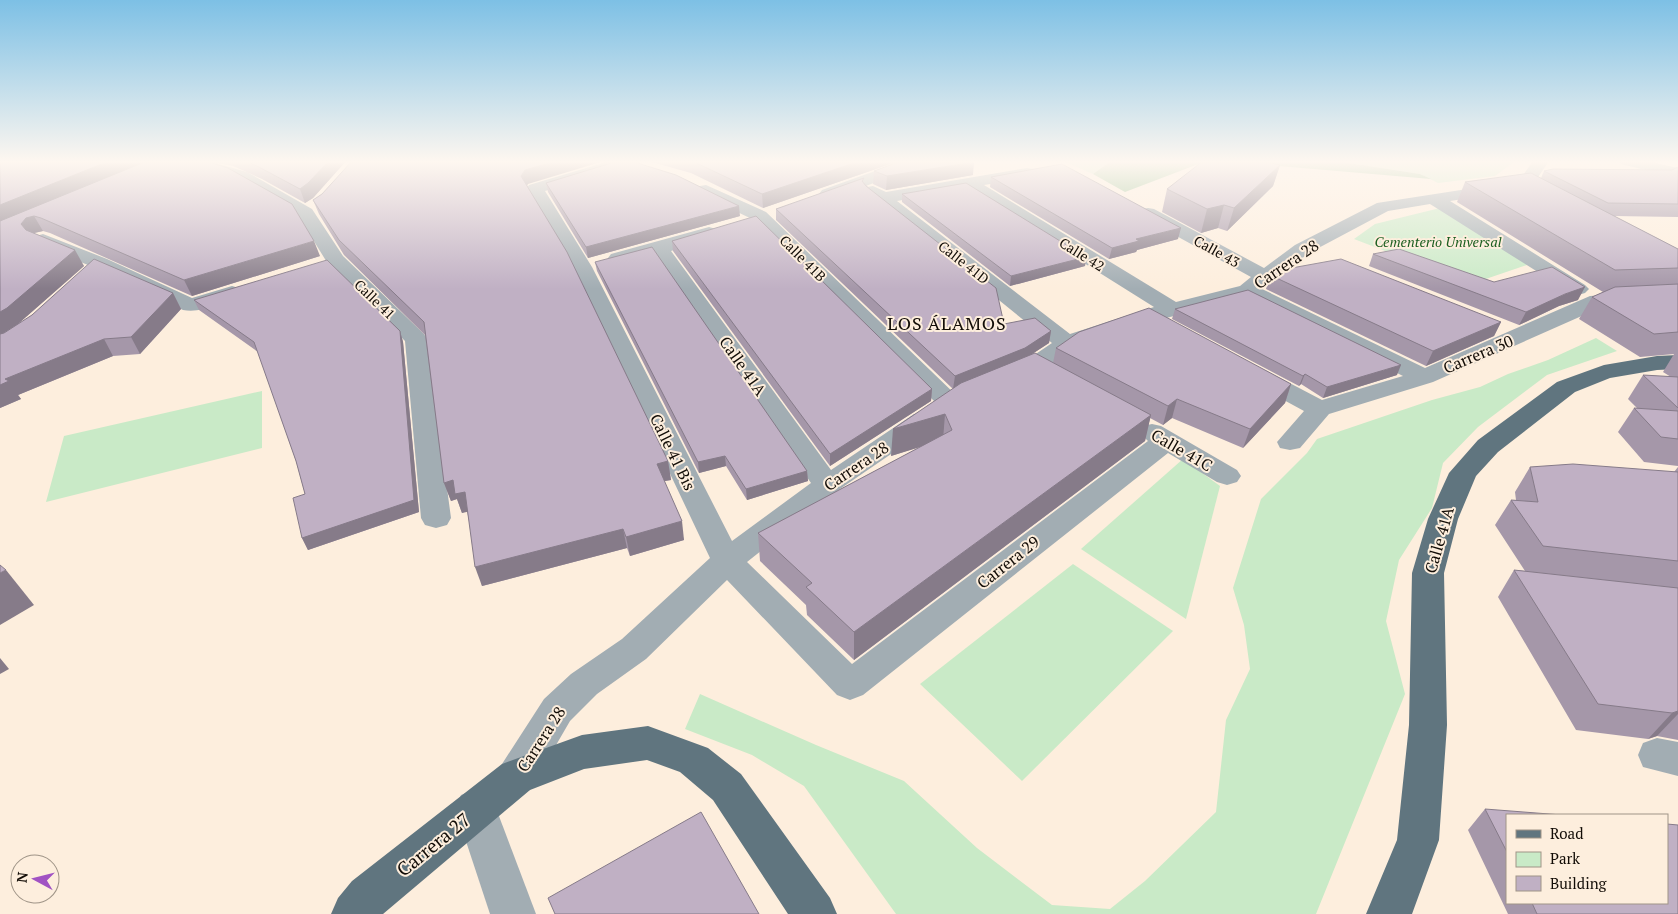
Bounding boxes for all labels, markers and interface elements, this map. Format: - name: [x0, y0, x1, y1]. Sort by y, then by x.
- street label: Calle 41B: [776, 231, 830, 285]
- street label: Calle 43: [1191, 231, 1243, 271]
- park label: Cementerio Universal: [1374, 232, 1502, 251]
- street label: Calle 42: [1056, 233, 1108, 275]
- street label: Carrera 28: [1249, 234, 1323, 294]
- street label: Calle 41D: [935, 236, 993, 288]
- street label: Calle 41: [350, 275, 400, 323]
- district label: LOS ÁLAMOS: [887, 311, 1007, 335]
- street label: Carrera 30: [1440, 329, 1516, 379]
- street label: Calle 41A: [715, 332, 772, 400]
- street label: Calle 41 Bis: [645, 410, 701, 494]
- street label: Calle 41C: [1147, 424, 1217, 476]
- street label: Carrera 28: [819, 436, 893, 496]
- street label: Calle 41A: [1419, 504, 1459, 576]
- street label: Carrera 29: [972, 531, 1044, 593]
- street label: Carrera 28: [512, 702, 570, 776]
- street label: Carrera 27: [391, 807, 475, 881]
- legend: [1506, 814, 1668, 904]
- text: Road: [1550, 823, 1583, 843]
- text: Park: [1550, 848, 1580, 868]
- north arrow: [10, 854, 60, 904]
- text: N: [12, 871, 32, 884]
- text: Building: [1550, 873, 1608, 893]

